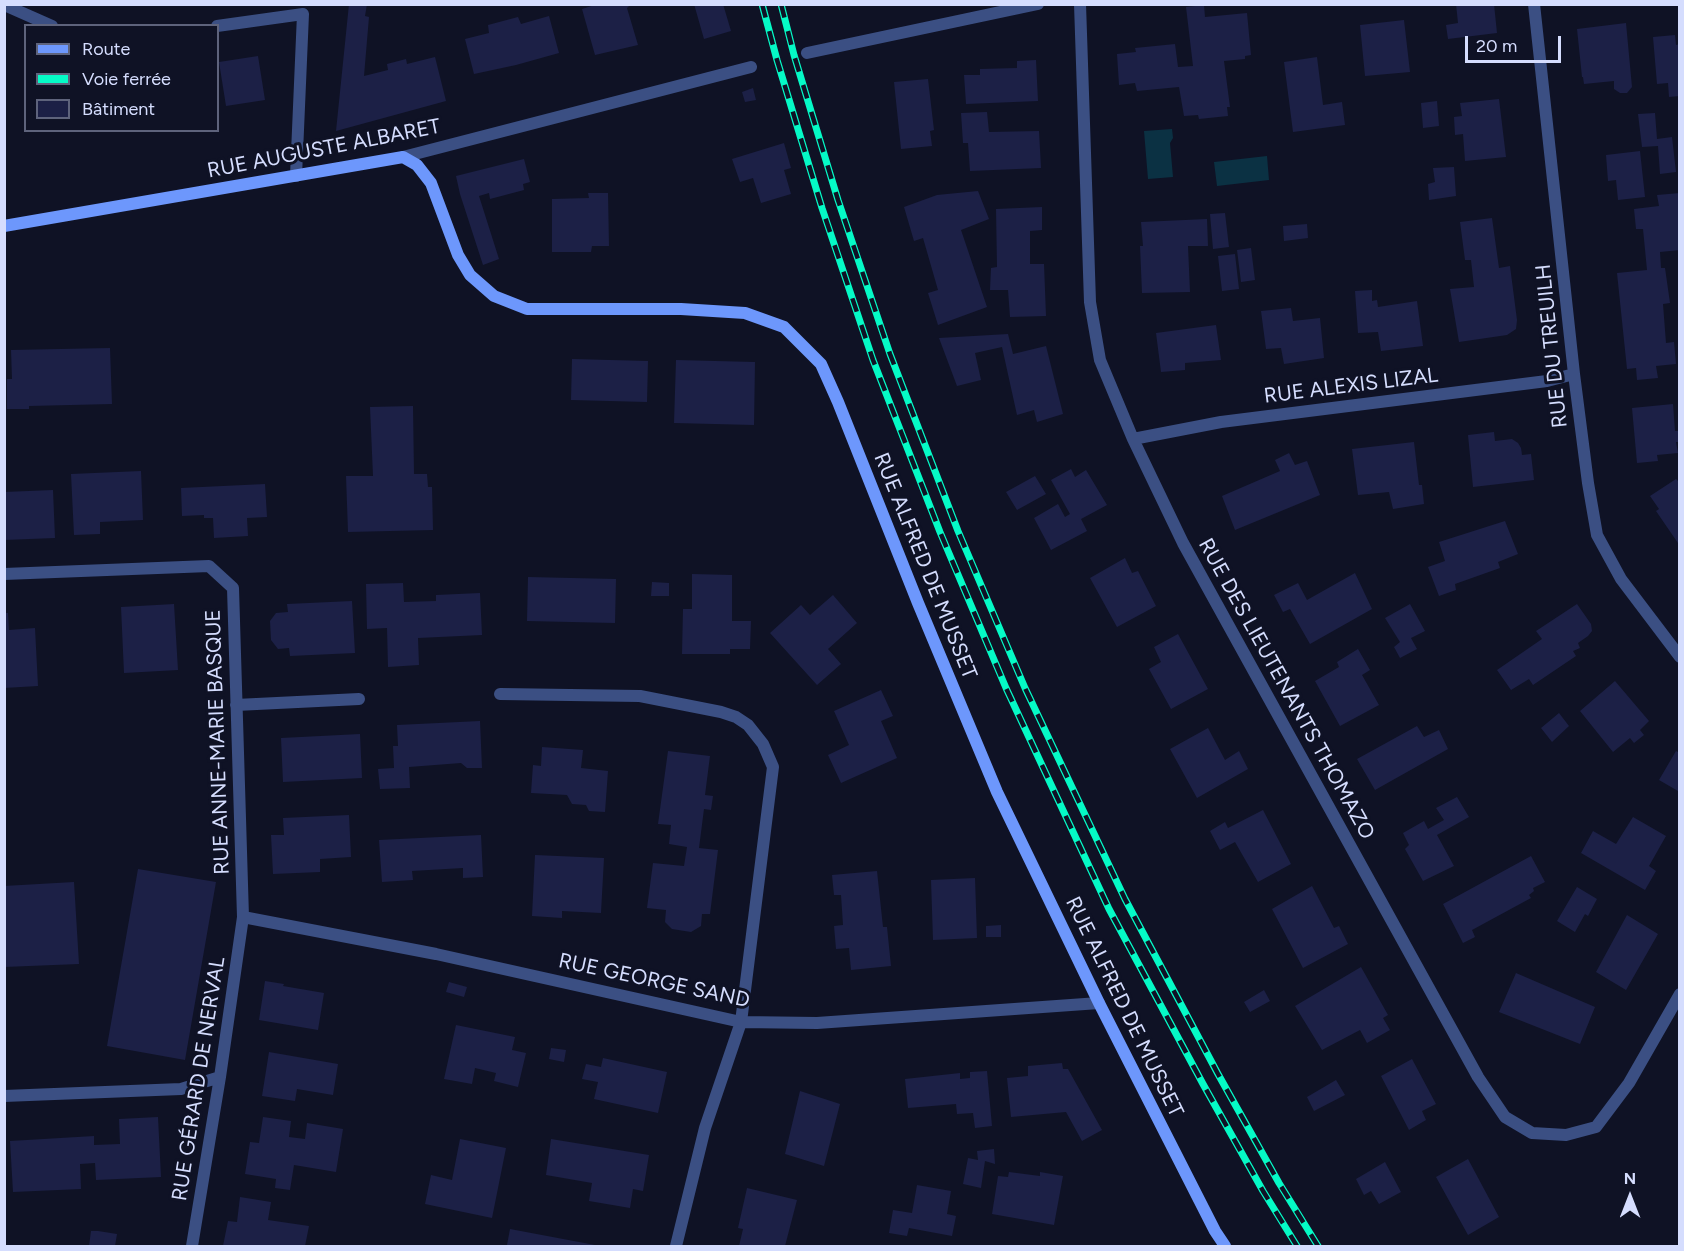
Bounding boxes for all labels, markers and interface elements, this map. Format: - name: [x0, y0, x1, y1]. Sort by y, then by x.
- legend: [24, 24, 219, 132]
- scale bar: [1468, 24, 1564, 62]
- text: 20 m: [1476, 35, 1517, 57]
- text: Route: [82, 38, 130, 60]
- text: Voie ferrée: [82, 68, 171, 90]
- text: Bâtiment: [82, 98, 155, 120]
- street label: RUE AUGUSTE ALBARET: [205, 114, 443, 184]
- street label: RUE DU TREUILH: [1531, 263, 1573, 429]
- street label: RUE ALEXIS LIZAL: [1263, 363, 1439, 409]
- street label: RUE ALFRED DE MUSSET: [868, 449, 982, 683]
- street label: RUE DES LIEUTENANTS THOMAZO: [1193, 534, 1379, 844]
- street label: RUE ANNE-MARIE BASQUE: [201, 609, 235, 875]
- street label: RUE ALFRED DE MUSSET: [1060, 893, 1188, 1121]
- street label: RUE GEORGE SAND: [556, 948, 752, 1014]
- street label: RUE GÉRARD DE NERVAL: [167, 955, 231, 1203]
- north arrow: [1600, 1167, 1660, 1227]
- text: N: [1624, 1169, 1636, 1188]

